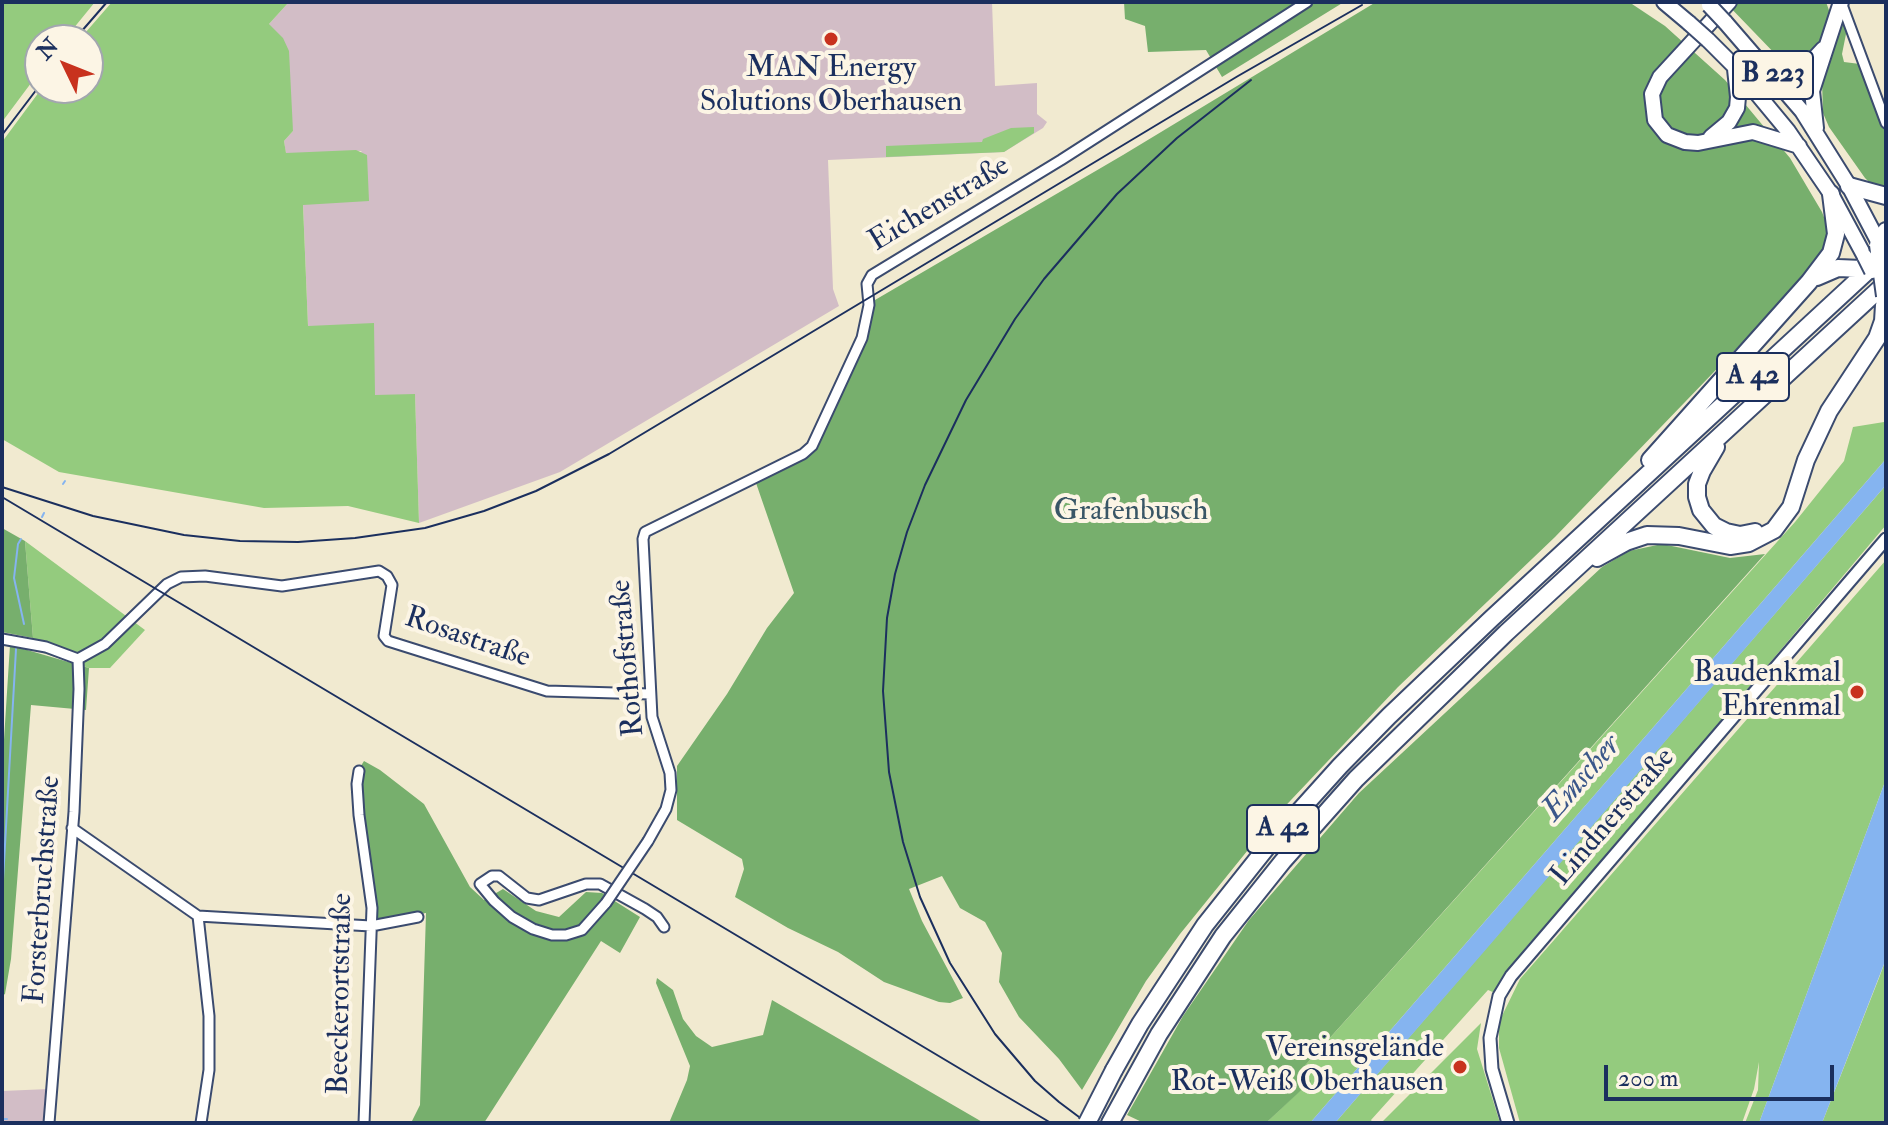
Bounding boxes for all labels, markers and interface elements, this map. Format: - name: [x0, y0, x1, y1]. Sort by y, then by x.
- north arrow: [24, 24, 104, 104]
- marker: MAN Energy Solutions Oberhausen: [822, 30, 840, 48]
- text: N: [31, 32, 65, 66]
- road number: B 223: [1733, 51, 1813, 99]
- place label: MAN Energy Solutions Oberhausen: [700, 52, 962, 122]
- street label: Eichenstraße: [863, 149, 1017, 261]
- road number: A 42: [1717, 353, 1789, 401]
- park label: Grafenbusch: [1054, 495, 1208, 531]
- street label: Rothofstraße: [604, 578, 654, 738]
- street label: Rosastraße: [399, 601, 535, 677]
- place label: Baudenkmal Ehrenmal: [1693, 657, 1841, 728]
- marker: Baudenkmal Ehrenmal: [1848, 683, 1866, 701]
- water label: Emscher: [1535, 728, 1631, 830]
- street label: Lindnerstraße: [1544, 742, 1684, 894]
- street label: Forsterbruchstraße: [18, 775, 70, 1005]
- road number: A 42: [1247, 805, 1319, 853]
- street label: Beeckerortstraße: [322, 893, 362, 1095]
- place label: Vereinsgelände Rot-Weiß Oberhausen: [1170, 1032, 1444, 1102]
- scale bar: [1608, 1049, 1838, 1099]
- marker: Vereinsgelände Rot-Weiß Oberhausen: [1451, 1058, 1469, 1076]
- text: 200 m: [1618, 1063, 1678, 1094]

